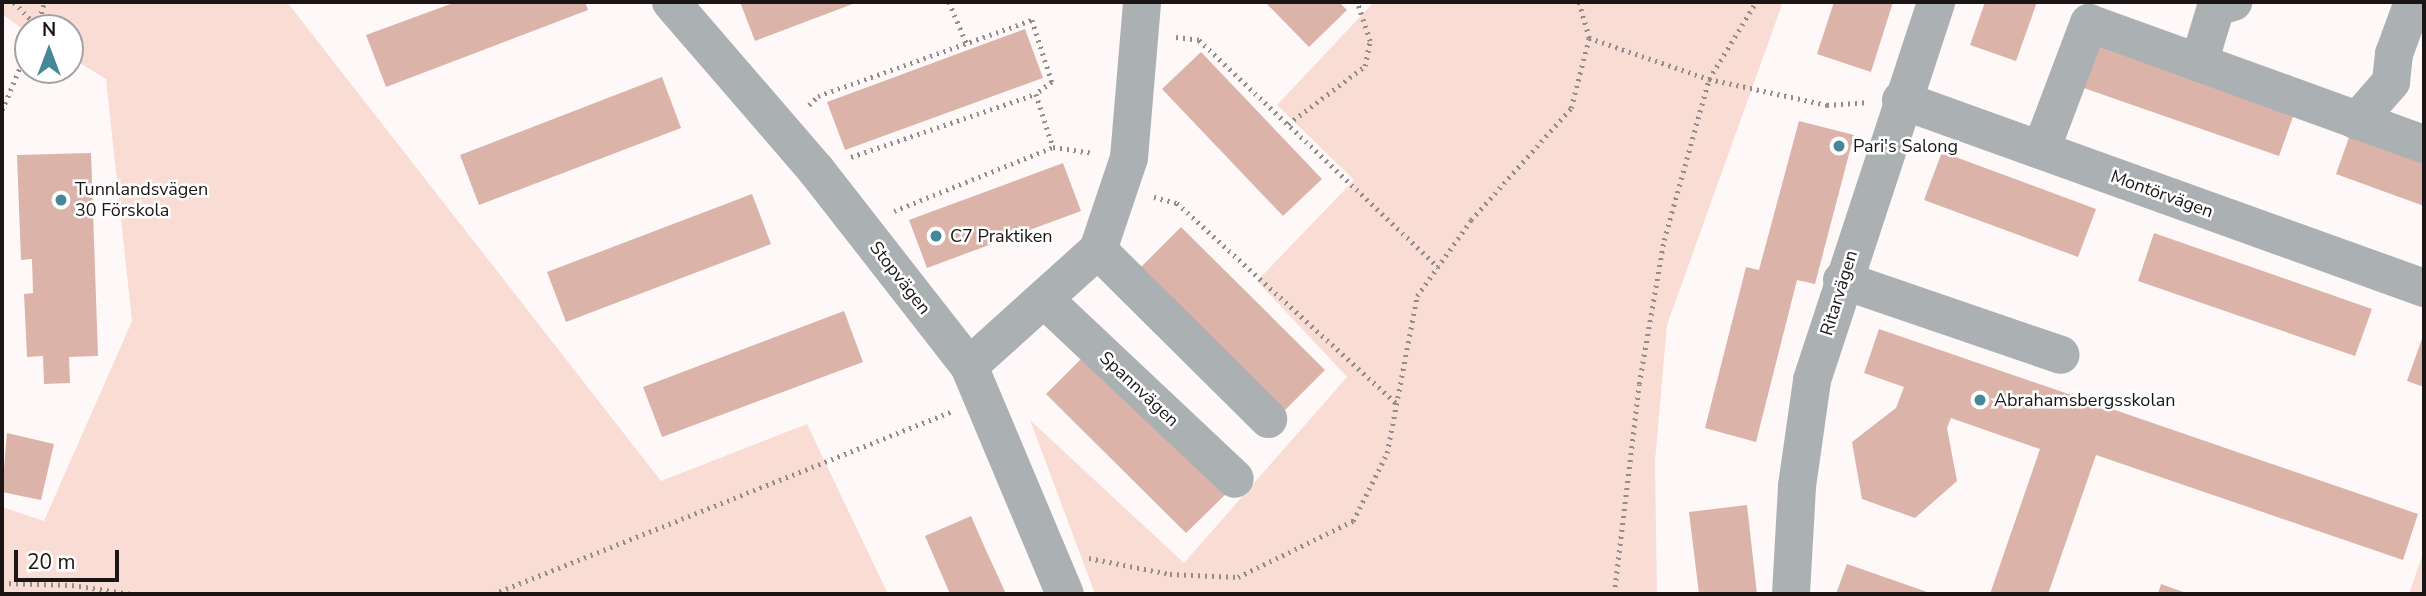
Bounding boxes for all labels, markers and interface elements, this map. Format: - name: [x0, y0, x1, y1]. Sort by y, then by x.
- north arrow: [14, 14, 84, 84]
- text: N: [42, 17, 56, 43]
- place label: Pari's Salong: [1853, 135, 1958, 157]
- marker: Pari's Salong: [1831, 138, 1847, 154]
- street label: Montörvägen: [2108, 165, 2216, 223]
- place label: Tunnlandsvägen 30 Förskola: [75, 179, 208, 222]
- marker: Tunnlandsvägen 30 Förskola: [53, 192, 69, 208]
- place label: C7 Praktiken: [950, 225, 1052, 247]
- marker: C7 Praktiken: [928, 228, 944, 244]
- street label: Stopvägen: [865, 237, 935, 319]
- street label: Ritarvägen: [1816, 248, 1862, 338]
- street label: Spannvägen: [1095, 347, 1183, 431]
- place label: Abrahamsbergsskolan: [1994, 389, 2175, 411]
- marker: Abrahamsbergsskolan: [1972, 392, 1988, 408]
- scale bar: [18, 536, 122, 580]
- text: 20 m: [27, 548, 76, 576]

